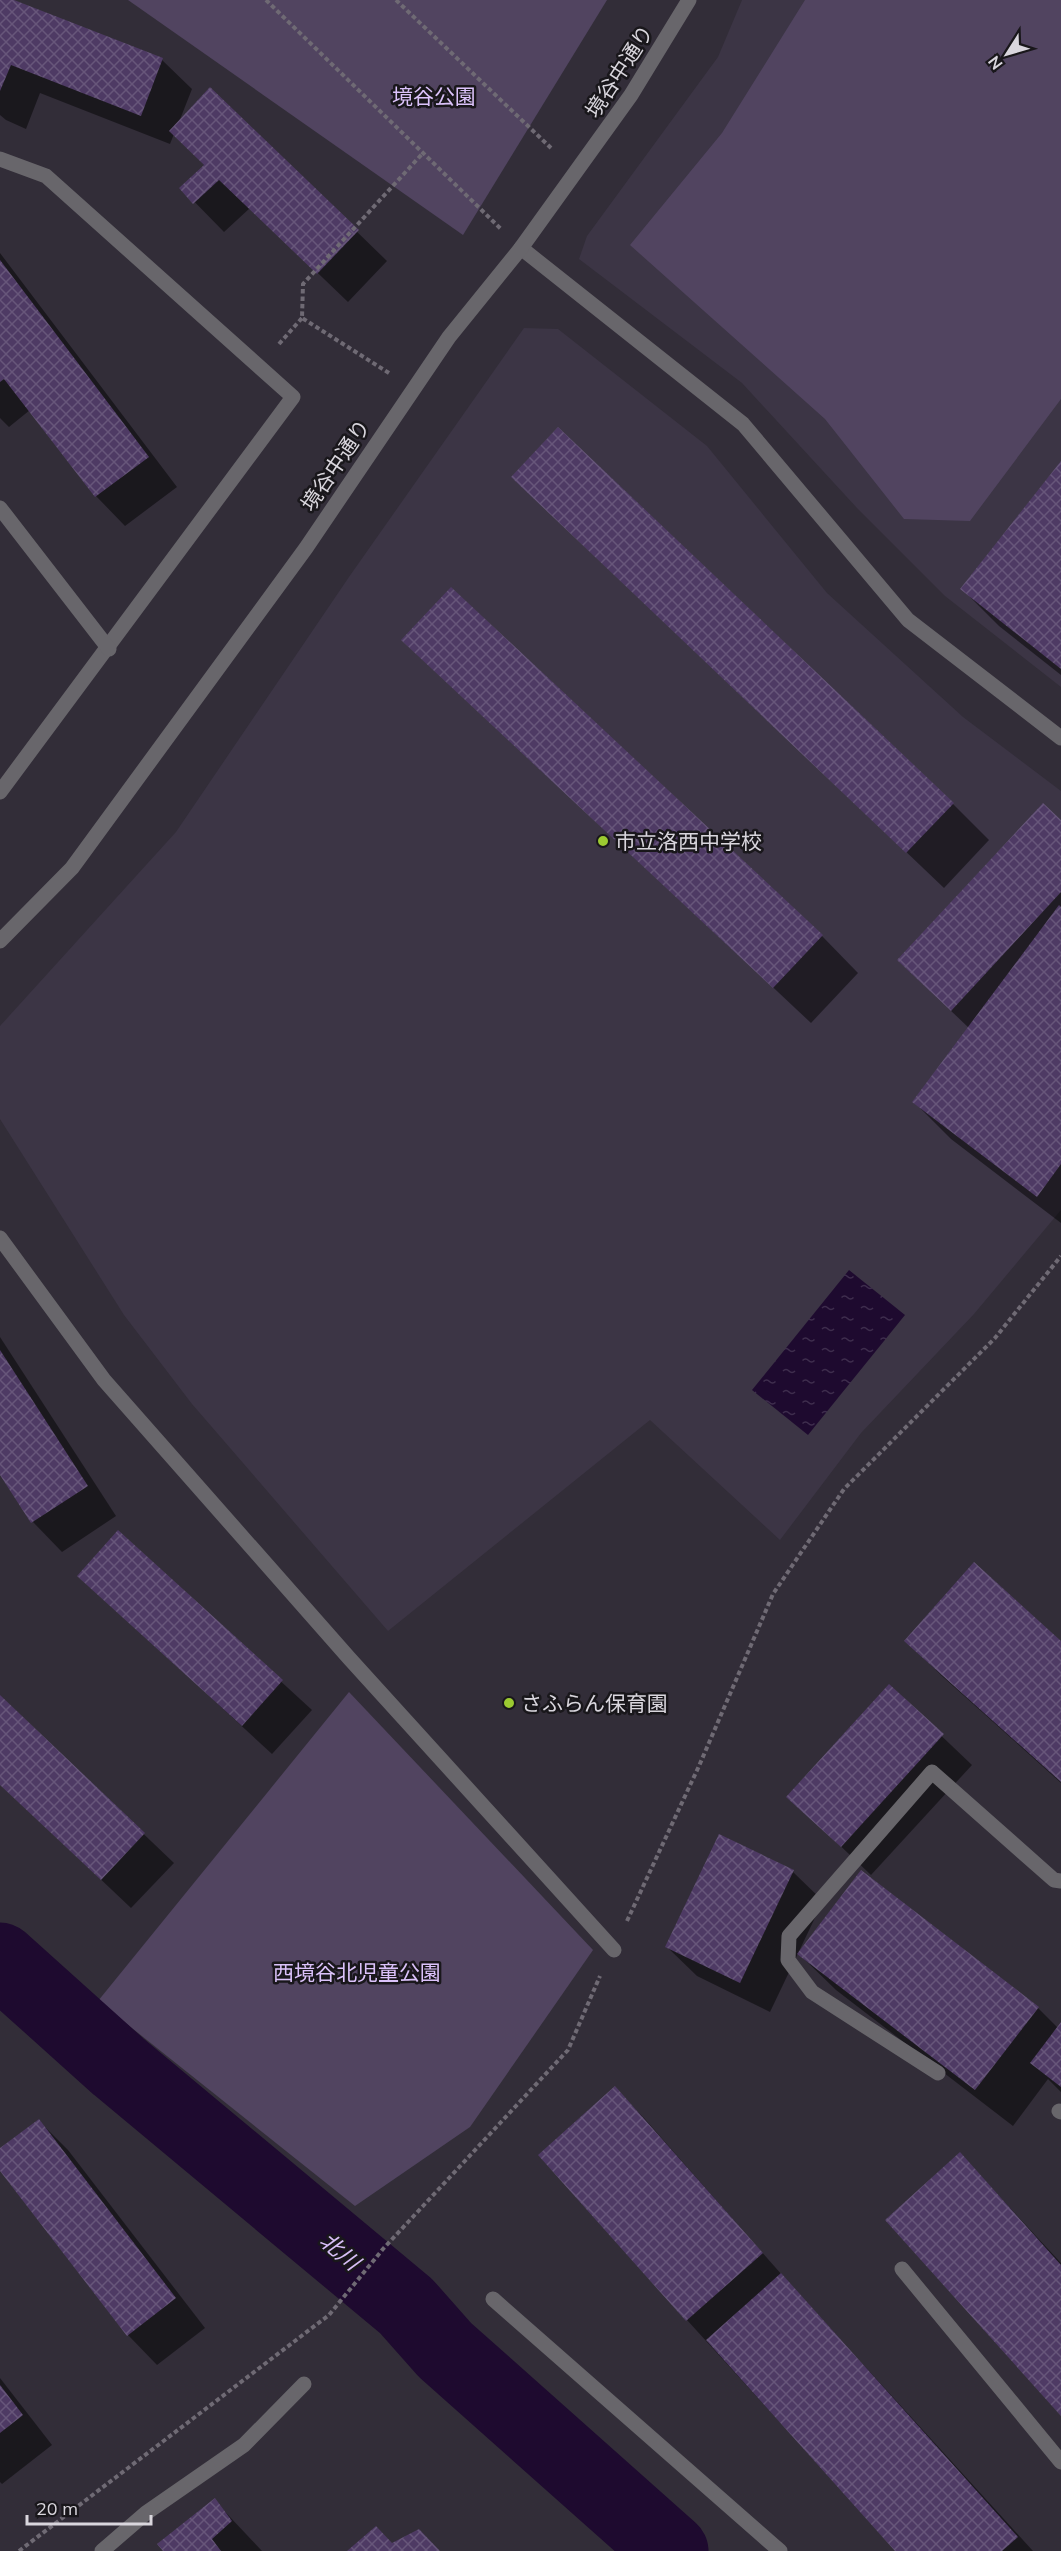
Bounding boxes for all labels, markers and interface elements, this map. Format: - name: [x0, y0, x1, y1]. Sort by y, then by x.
- street label: 境谷中通り: [580, 20, 658, 122]
- north arrow: [977, 24, 1037, 84]
- text: N: [983, 52, 1007, 74]
- park label: 境谷公園: [392, 83, 476, 109]
- street label: 境谷中通り: [295, 414, 375, 516]
- place label: 市立洛西中学校: [615, 828, 762, 854]
- marker: 市立洛西中学校: [596, 834, 610, 848]
- place label: さふらん保育園: [521, 1690, 668, 1716]
- marker: さふらん保育園: [502, 1696, 516, 1710]
- park label: 西境谷北児童公園: [273, 1959, 441, 1985]
- water label: 北川: [314, 2226, 367, 2277]
- scale bar: [27, 2488, 152, 2526]
- text: 20 m: [36, 2497, 78, 2520]

